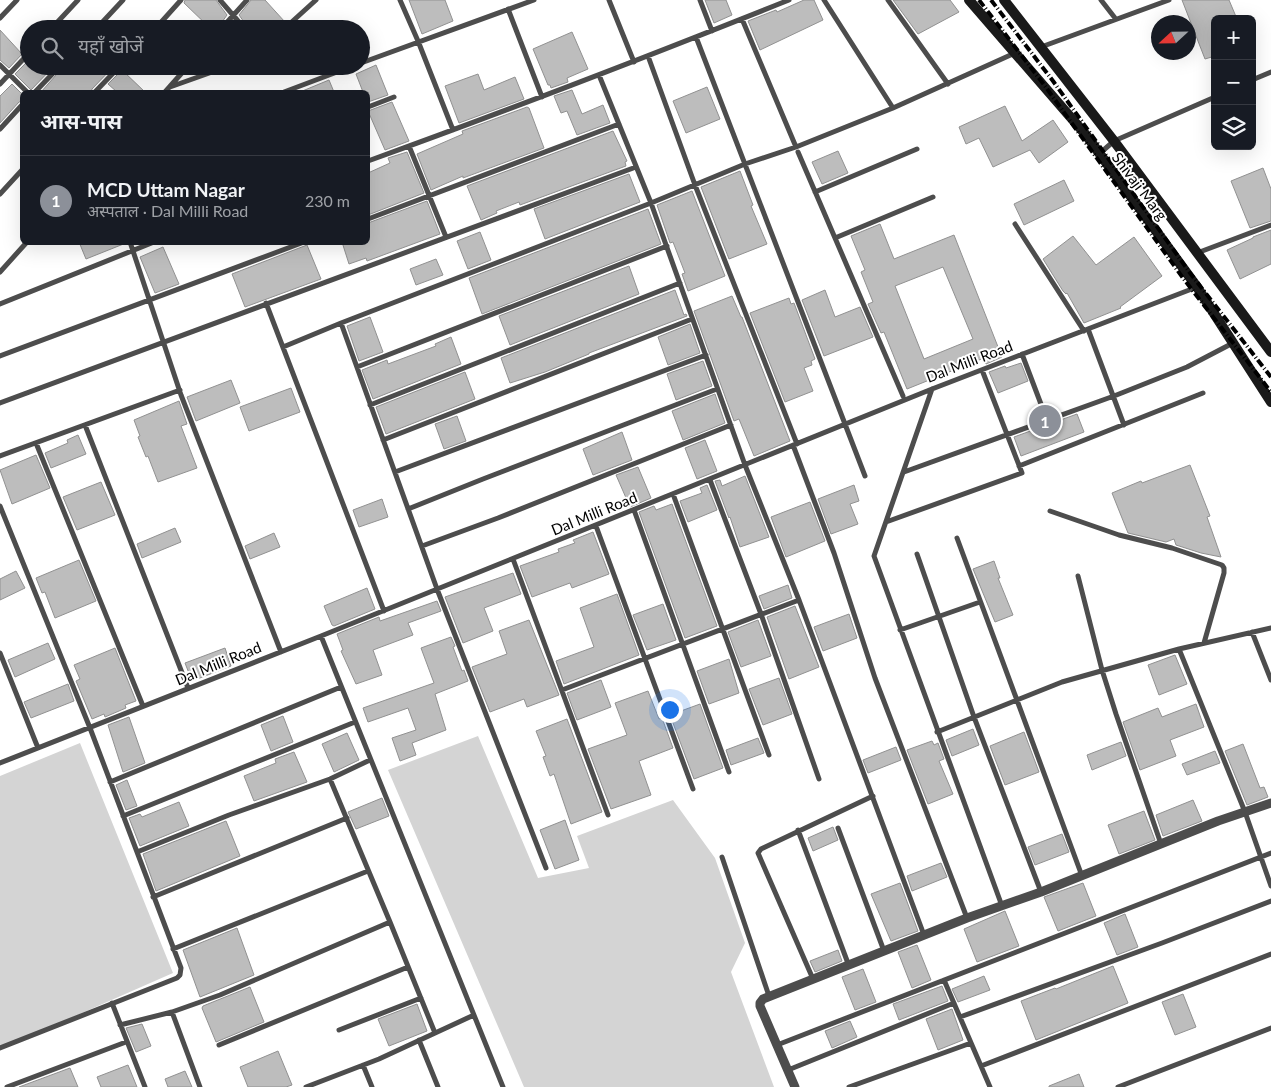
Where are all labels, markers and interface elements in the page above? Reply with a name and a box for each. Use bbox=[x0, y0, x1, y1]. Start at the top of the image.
north arrow bbox=[1151, 15, 1196, 60]
map controls bbox=[1211, 15, 1256, 150]
button: + bbox=[1211, 15, 1256, 60]
search box bbox=[20, 20, 370, 75]
icon: search bbox=[38, 34, 66, 62]
text: यहाँ खोजें bbox=[78, 34, 143, 57]
button: − bbox=[1211, 60, 1256, 105]
button: layers bbox=[1211, 105, 1256, 150]
text: आस-पास bbox=[40, 108, 122, 133]
street label: Shivaji Marg bbox=[1109, 149, 1171, 224]
text: MCD Uttam Nagar bbox=[87, 178, 245, 201]
text: 1 bbox=[51, 191, 61, 210]
text: 230 m bbox=[305, 191, 350, 210]
text: अस्पताल · Dal Milli Road bbox=[87, 201, 248, 220]
street label: Dal Milli Road bbox=[923, 336, 1015, 386]
pin: 1 bbox=[1029, 402, 1061, 440]
street label: Dal Milli Road bbox=[548, 488, 640, 538]
street label: Dal Milli Road bbox=[172, 638, 264, 688]
your location bbox=[657, 697, 683, 723]

